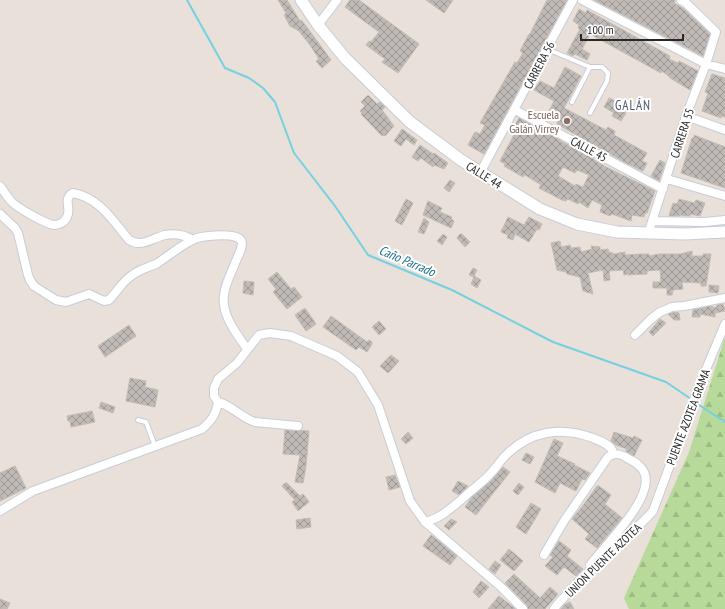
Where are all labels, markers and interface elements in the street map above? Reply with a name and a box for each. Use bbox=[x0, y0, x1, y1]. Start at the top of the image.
scale bar bbox=[581, 16, 683, 42]
text: 100 m bbox=[587, 22, 614, 37]
street label: CARRERA 56 bbox=[520, 39, 558, 91]
district label: GALÁN bbox=[615, 97, 651, 114]
street label: CARRERA 55 bbox=[667, 106, 697, 160]
place label: Escuela Galán Virrey bbox=[509, 107, 559, 136]
marker: Escuela Galán Virrey bbox=[562, 116, 572, 126]
street label: CALLE 45 bbox=[568, 133, 610, 165]
street label: CALLE 44 bbox=[463, 158, 505, 192]
water label: Caño Parrado bbox=[376, 242, 439, 281]
street label: PUENTE AZOTEA GRAMA bbox=[663, 367, 713, 467]
street label: UNION PUENTE AZOTEA bbox=[562, 520, 644, 600]

